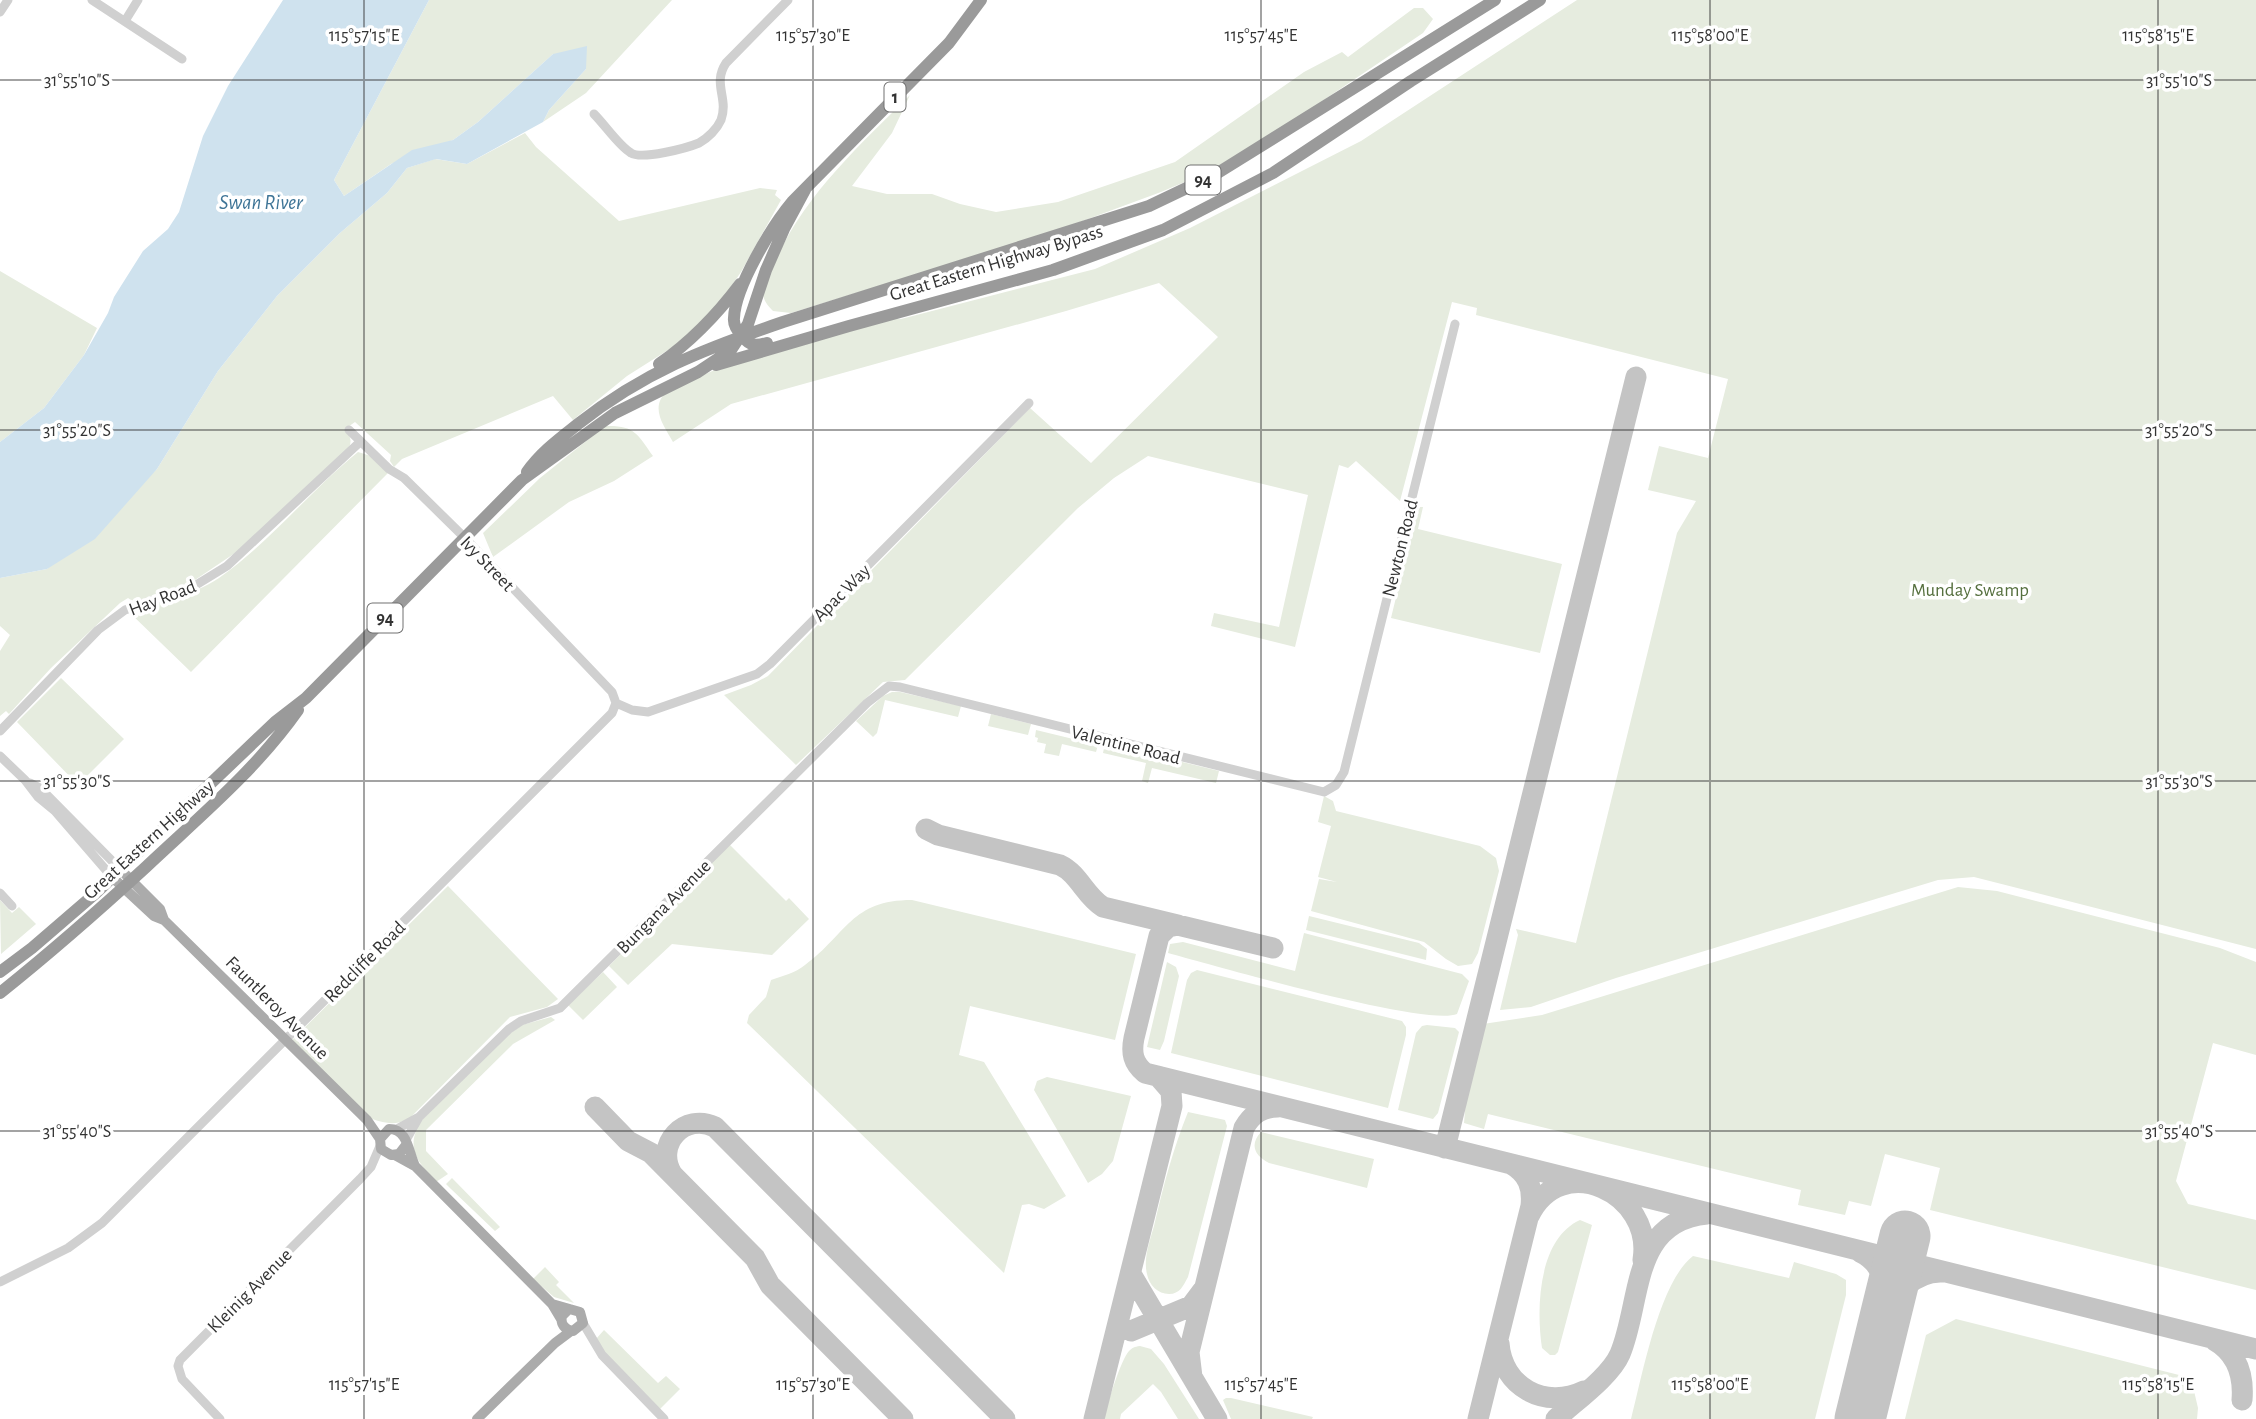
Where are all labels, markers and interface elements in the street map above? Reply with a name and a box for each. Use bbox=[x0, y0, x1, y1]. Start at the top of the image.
text: 115°57'15"E bbox=[329, 27, 400, 45]
text: 115°57'30"E bbox=[776, 27, 850, 45]
text: 115°57'45"E bbox=[1224, 27, 1298, 45]
text: 115°58'00"E bbox=[1672, 27, 1749, 45]
text: 115°58'15"E bbox=[2122, 27, 2194, 45]
text: 31°55'10"S bbox=[44, 72, 110, 90]
text: 31°55'10"S bbox=[2146, 72, 2212, 90]
road number: 1 bbox=[884, 82, 906, 112]
road number: 94 bbox=[1186, 166, 1220, 195]
water label: Swan River bbox=[219, 192, 304, 213]
street label: Great Eastern Highway Bypass bbox=[888, 222, 1105, 305]
text: 31°55'20"S bbox=[43, 422, 111, 440]
text: 31°55'20"S bbox=[2145, 422, 2213, 440]
street label: Newton Road bbox=[1379, 497, 1422, 599]
street label: Ivy Street bbox=[456, 533, 518, 595]
street label: Apac Way bbox=[810, 561, 874, 625]
street label: Hay Road bbox=[126, 577, 199, 620]
park label: Munday Swamp bbox=[1911, 581, 2029, 600]
road number: 94 bbox=[368, 604, 402, 632]
street label: Valentine Road bbox=[1069, 723, 1182, 768]
text: 31°55'30"S bbox=[43, 773, 111, 791]
text: 31°55'30"S bbox=[2145, 773, 2213, 791]
street label: Great Eastern Highway bbox=[80, 777, 218, 903]
street label: Bungana Avenue bbox=[613, 856, 715, 958]
street label: Redcliffe Road bbox=[321, 918, 409, 1006]
street label: Fauntleroy Avenue bbox=[222, 953, 332, 1063]
text: 31°55'40"S bbox=[43, 1123, 111, 1141]
text: 31°55'40"S bbox=[2145, 1123, 2213, 1141]
street label: Kleinig Avenue bbox=[204, 1245, 296, 1337]
text: 115°57'15"E bbox=[329, 1376, 400, 1394]
text: 115°57'30"E bbox=[776, 1376, 850, 1394]
text: 115°57'45"E bbox=[1224, 1376, 1298, 1394]
text: 115°58'00"E bbox=[1672, 1376, 1749, 1394]
text: 115°58'15"E bbox=[2122, 1376, 2194, 1394]

